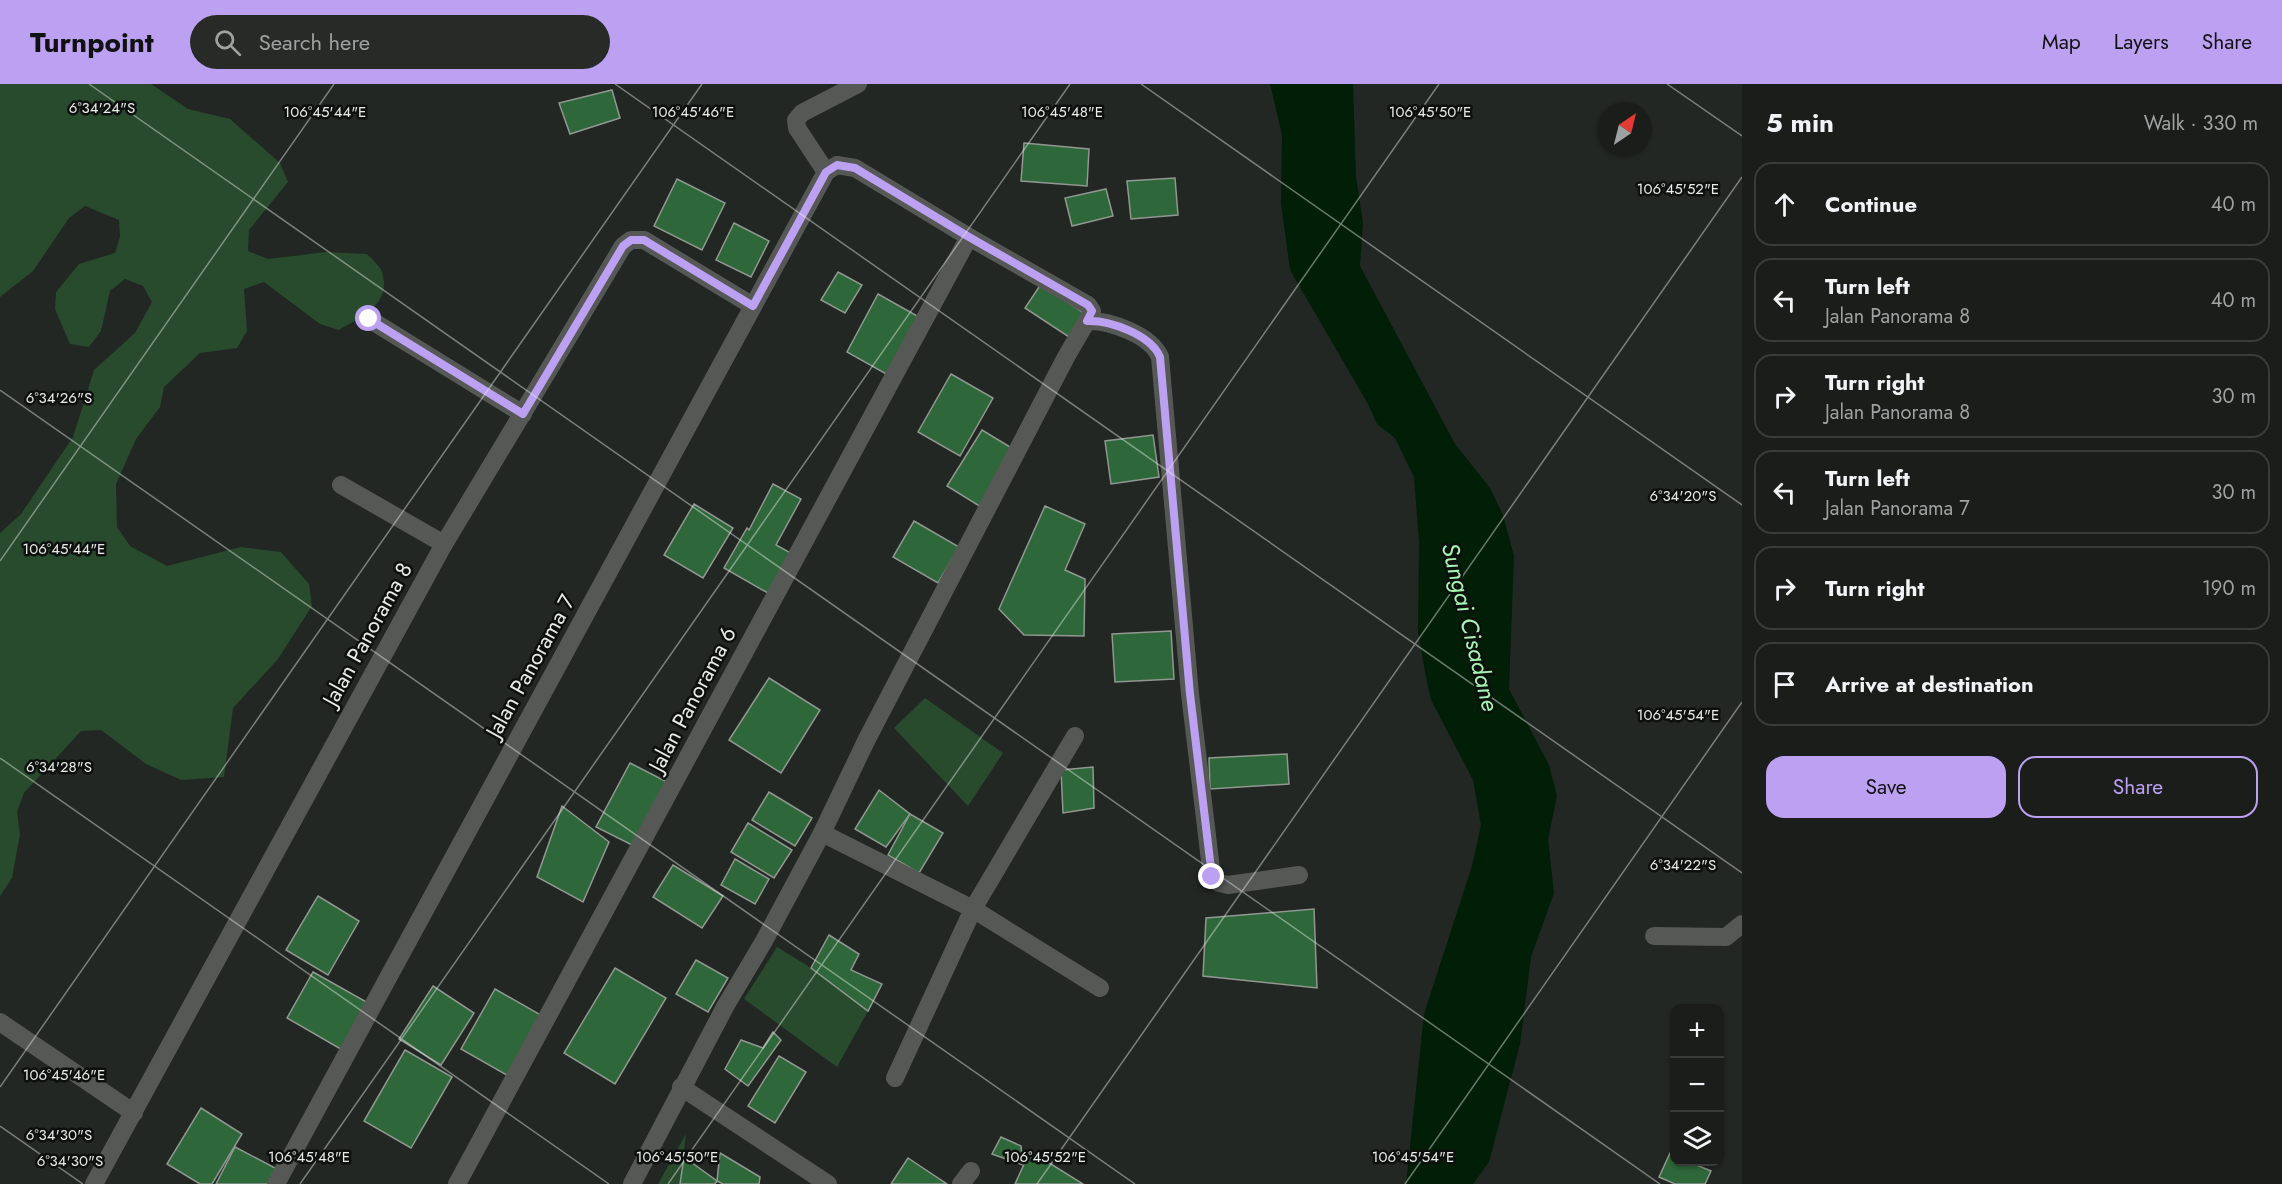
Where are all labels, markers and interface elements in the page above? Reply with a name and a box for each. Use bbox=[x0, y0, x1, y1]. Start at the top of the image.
search box bbox=[190, 15, 610, 69]
text: Turnpoint bbox=[30, 22, 154, 63]
icon: search bbox=[211, 26, 244, 59]
text: Search here bbox=[259, 26, 370, 58]
text: Map bbox=[2042, 27, 2081, 57]
text: Layers bbox=[2114, 27, 2169, 57]
text: Share bbox=[2202, 27, 2252, 57]
text: 6°34'24"S bbox=[69, 97, 135, 119]
text: 106°45'44"E bbox=[284, 101, 366, 123]
text: 106°45'46"E bbox=[652, 101, 734, 123]
text: 106°45'48"E bbox=[1021, 101, 1103, 123]
text: 106°45'50"E bbox=[1389, 101, 1471, 123]
north arrow bbox=[1598, 102, 1652, 156]
text: 5 min bbox=[1766, 104, 1834, 142]
text: Walk · 330 m bbox=[2144, 109, 2258, 138]
text: 106°45'52"E bbox=[1637, 178, 1719, 200]
icon: ahead bbox=[1768, 188, 1801, 221]
text: Continue bbox=[1825, 188, 1917, 220]
text: 40 m bbox=[2211, 190, 2256, 219]
text: Turn left bbox=[1825, 270, 1910, 302]
icon: left bbox=[1768, 284, 1801, 317]
text: 40 m bbox=[2211, 286, 2256, 315]
text: Jalan Panorama 8 bbox=[1825, 302, 1970, 331]
route start bbox=[355, 305, 381, 331]
text: Turn right bbox=[1825, 366, 1925, 398]
icon: right bbox=[1768, 380, 1801, 413]
text: 30 m bbox=[2211, 382, 2256, 411]
text: 6°34'26"S bbox=[26, 387, 92, 409]
text: Jalan Panorama 8 bbox=[1825, 398, 1970, 427]
text: Turn left bbox=[1825, 462, 1910, 494]
icon: left bbox=[1768, 476, 1801, 509]
text: 30 m bbox=[2211, 478, 2256, 507]
text: 6°34'20"S bbox=[1650, 485, 1716, 507]
text: Jalan Panorama 7 bbox=[1825, 494, 1970, 523]
text: 106°45'44"E bbox=[23, 538, 105, 560]
water label: Sungai Cisadane bbox=[1433, 539, 1508, 715]
street label: Jalan Panorama 8 bbox=[313, 556, 420, 714]
icon: right bbox=[1768, 572, 1801, 605]
text: Turn right bbox=[1825, 572, 1925, 604]
text: 190 m bbox=[2202, 574, 2256, 603]
street label: Jalan Panorama 7 bbox=[476, 588, 583, 746]
street label: Jalan Panorama 6 bbox=[639, 621, 744, 780]
icon: arrive bbox=[1768, 668, 1801, 701]
text: Arrive at destination bbox=[1825, 668, 2034, 700]
text: 106°45'54"E bbox=[1637, 704, 1719, 726]
text: 6°34'28"S bbox=[26, 756, 92, 778]
button: Save bbox=[1766, 756, 2006, 818]
button: Share bbox=[2018, 756, 2258, 818]
text: 6°34'22"S bbox=[1650, 854, 1716, 876]
route end bbox=[1198, 863, 1224, 889]
map controls bbox=[1670, 1004, 1724, 1166]
button: + bbox=[1670, 1004, 1724, 1058]
button: − bbox=[1670, 1058, 1724, 1112]
text: 106°45'46"E bbox=[23, 1064, 105, 1086]
button: layers bbox=[1670, 1112, 1724, 1166]
text: 6°34'30"S bbox=[26, 1124, 92, 1146]
text: 106°45'48"E bbox=[268, 1146, 350, 1168]
text: 106°45'50"E bbox=[636, 1146, 718, 1168]
text: 106°45'52"E bbox=[1004, 1146, 1086, 1168]
text: 106°45'54"E bbox=[1372, 1146, 1454, 1168]
text: 6°34'30"S bbox=[37, 1150, 103, 1172]

